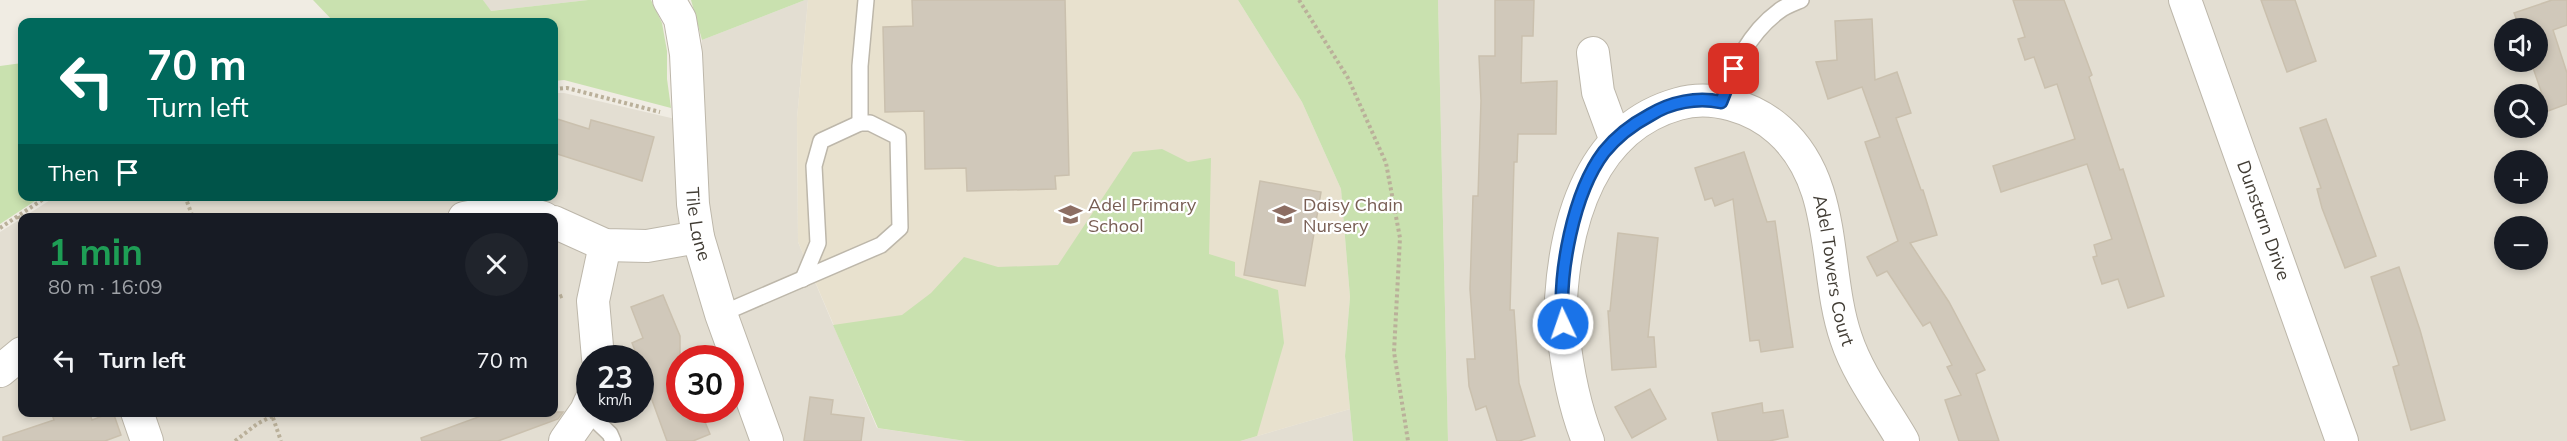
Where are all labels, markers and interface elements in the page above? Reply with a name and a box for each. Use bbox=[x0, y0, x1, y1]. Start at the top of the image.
map controls bbox=[2494, 18, 2548, 270]
button: sound bbox=[2494, 18, 2548, 72]
text: 70 m bbox=[147, 38, 247, 91]
icon: left bbox=[48, 42, 126, 120]
pin bbox=[1708, 43, 1759, 94]
icon: arrive bbox=[1717, 52, 1750, 85]
button: search bbox=[2494, 84, 2548, 138]
text: Turn left bbox=[147, 90, 249, 124]
button: + bbox=[2494, 150, 2548, 204]
icon: arrive bbox=[111, 156, 144, 189]
street label: Dunstarn Drive bbox=[2232, 157, 2296, 283]
text: Then bbox=[48, 159, 99, 187]
street label: Tile Lane bbox=[681, 186, 717, 264]
street label: Adel Towers Court bbox=[1808, 192, 1860, 349]
place label: Adel Primary School bbox=[1088, 193, 1197, 237]
place label: Daisy Chain Nursery bbox=[1303, 193, 1403, 237]
school or university icon: Adel Primary School bbox=[1057, 202, 1083, 228]
school or university icon: Daisy Chain Nursery bbox=[1272, 202, 1298, 228]
button: − bbox=[2494, 216, 2548, 270]
text: 1 min bbox=[48, 229, 143, 274]
button: close bbox=[465, 233, 528, 296]
text: 80 m · 16:09 bbox=[48, 274, 162, 299]
position arrow bbox=[1531, 292, 1595, 356]
icon: left bbox=[48, 344, 81, 377]
speed limit sign: 30 bbox=[666, 345, 744, 423]
text: Turn left bbox=[99, 346, 186, 374]
text: 70 m bbox=[477, 346, 528, 374]
text: 23 bbox=[597, 358, 633, 396]
text: km/h bbox=[598, 390, 632, 409]

